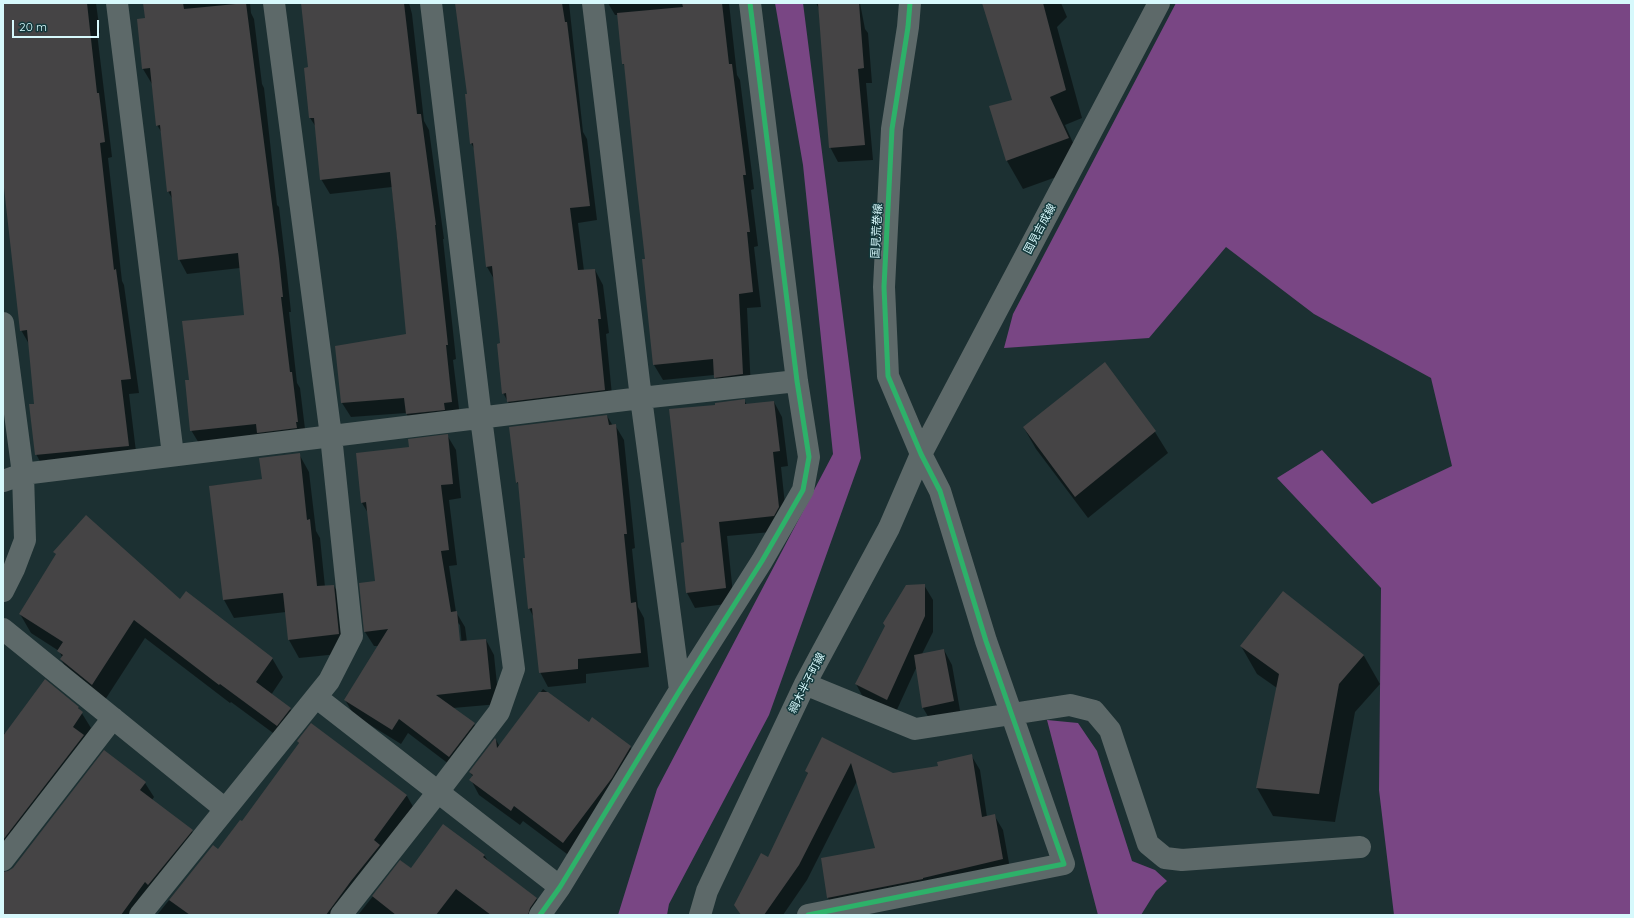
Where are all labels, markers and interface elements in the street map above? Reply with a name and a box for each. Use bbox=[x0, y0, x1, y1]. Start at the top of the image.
scale bar bbox=[14, 12, 101, 38]
text: 20 m bbox=[19, 19, 47, 34]
street label: 国見吉成線 bbox=[1021, 202, 1059, 256]
street label: 国見荒巻線 bbox=[869, 203, 885, 259]
street label: 綱木半子町線 bbox=[786, 651, 828, 715]

